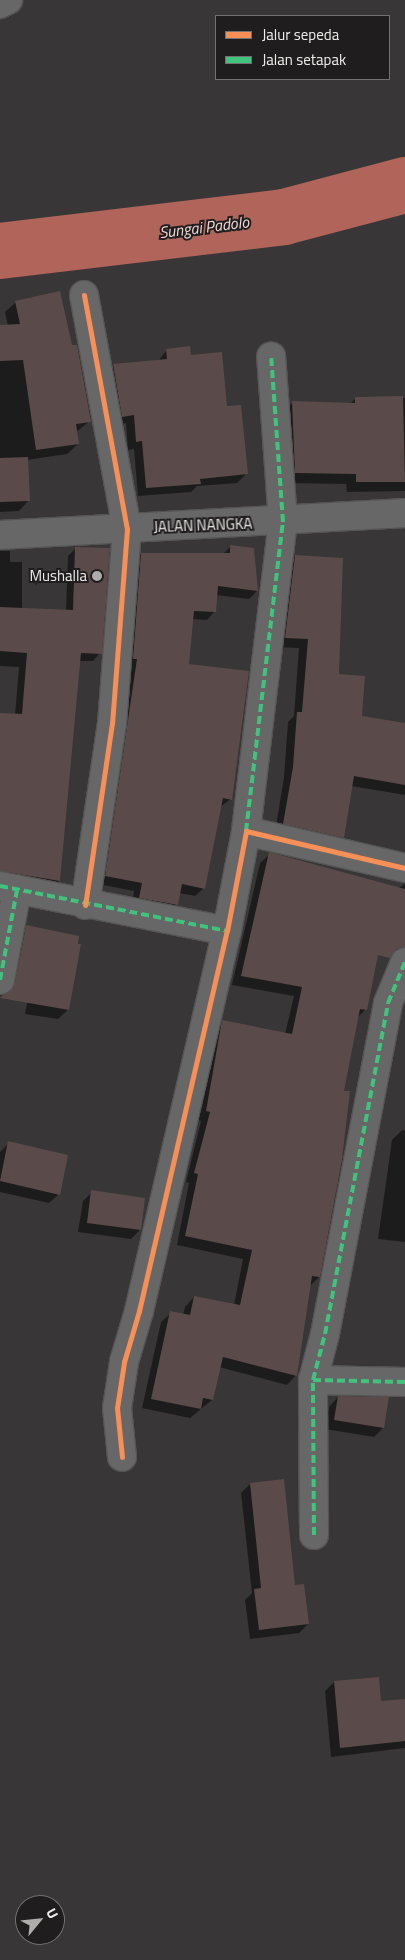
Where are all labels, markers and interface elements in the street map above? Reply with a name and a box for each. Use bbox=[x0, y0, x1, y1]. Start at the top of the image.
legend bbox=[215, 15, 390, 80]
text: Jalur sepeda bbox=[262, 23, 339, 46]
text: Jalan setapak bbox=[262, 48, 346, 71]
water label: Sungai Padolo bbox=[158, 212, 250, 242]
street label: JALAN NANGKA bbox=[153, 514, 253, 536]
place label: Mushalla bbox=[29, 567, 87, 585]
marker: Mushalla bbox=[91, 570, 103, 582]
north arrow bbox=[15, 1895, 65, 1945]
text: U bbox=[41, 1904, 64, 1922]

